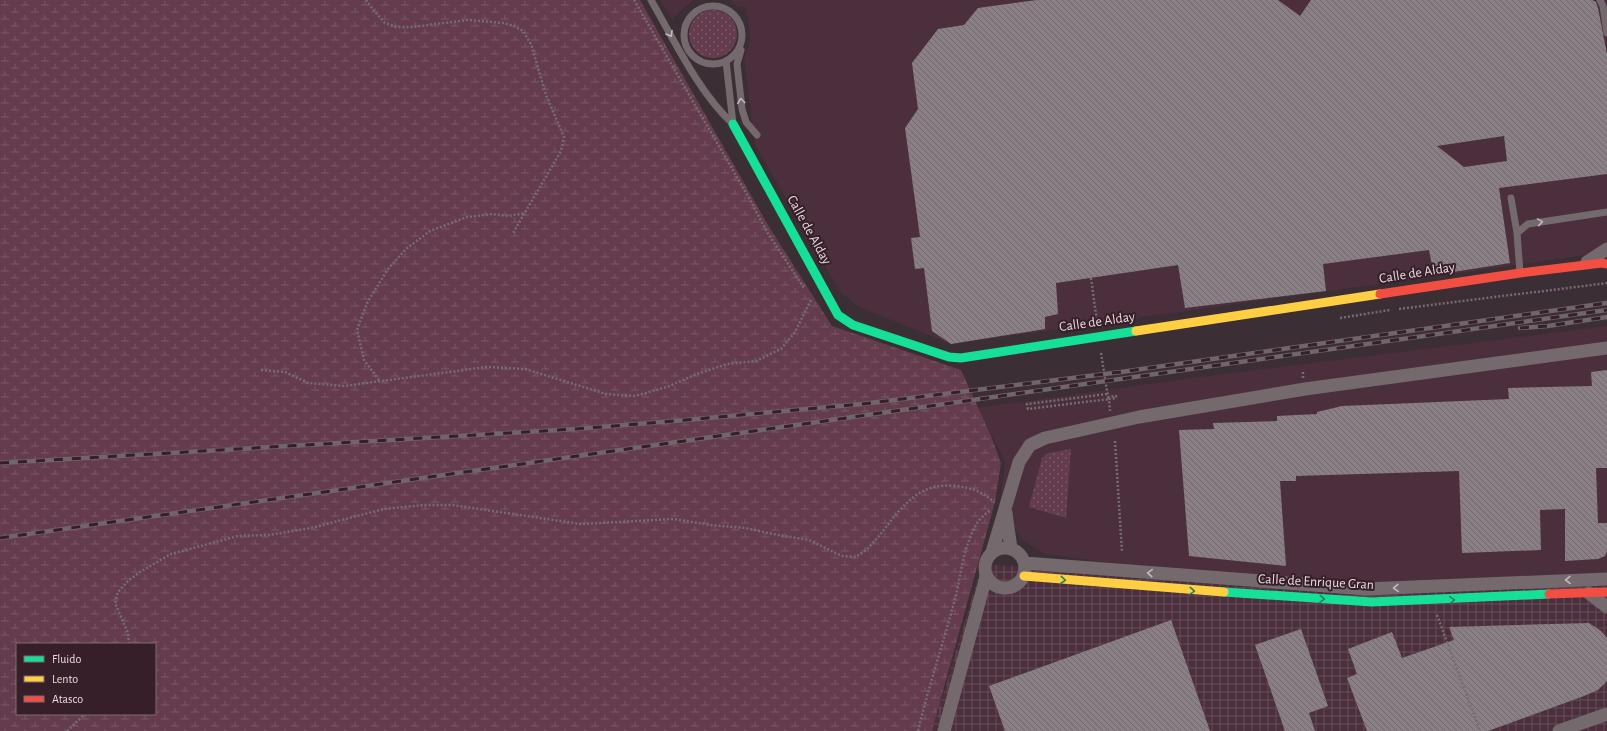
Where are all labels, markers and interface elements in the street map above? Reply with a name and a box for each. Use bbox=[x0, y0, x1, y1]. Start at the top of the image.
one-way arrow bbox=[666, 30, 673, 37]
one-way arrow bbox=[737, 98, 746, 104]
street label: Calle de Alday bbox=[784, 193, 834, 267]
one-way arrow bbox=[1537, 218, 1543, 227]
street label: Calle de Alday bbox=[1378, 260, 1456, 286]
street label: Calle de Alday bbox=[1058, 310, 1136, 334]
one-way arrow bbox=[1147, 568, 1153, 577]
street label: Calle de Enrique Gran bbox=[1258, 572, 1374, 592]
one-way arrow bbox=[1060, 575, 1066, 584]
one-way arrow bbox=[1565, 576, 1571, 585]
one-way arrow bbox=[1393, 583, 1399, 592]
one-way arrow bbox=[1189, 586, 1195, 595]
one-way arrow bbox=[1319, 594, 1325, 603]
one-way arrow bbox=[1449, 595, 1455, 604]
legend bbox=[16, 643, 156, 715]
text: Fluido bbox=[52, 653, 81, 665]
text: Lento bbox=[52, 673, 78, 685]
text: Atasco bbox=[52, 693, 83, 705]

